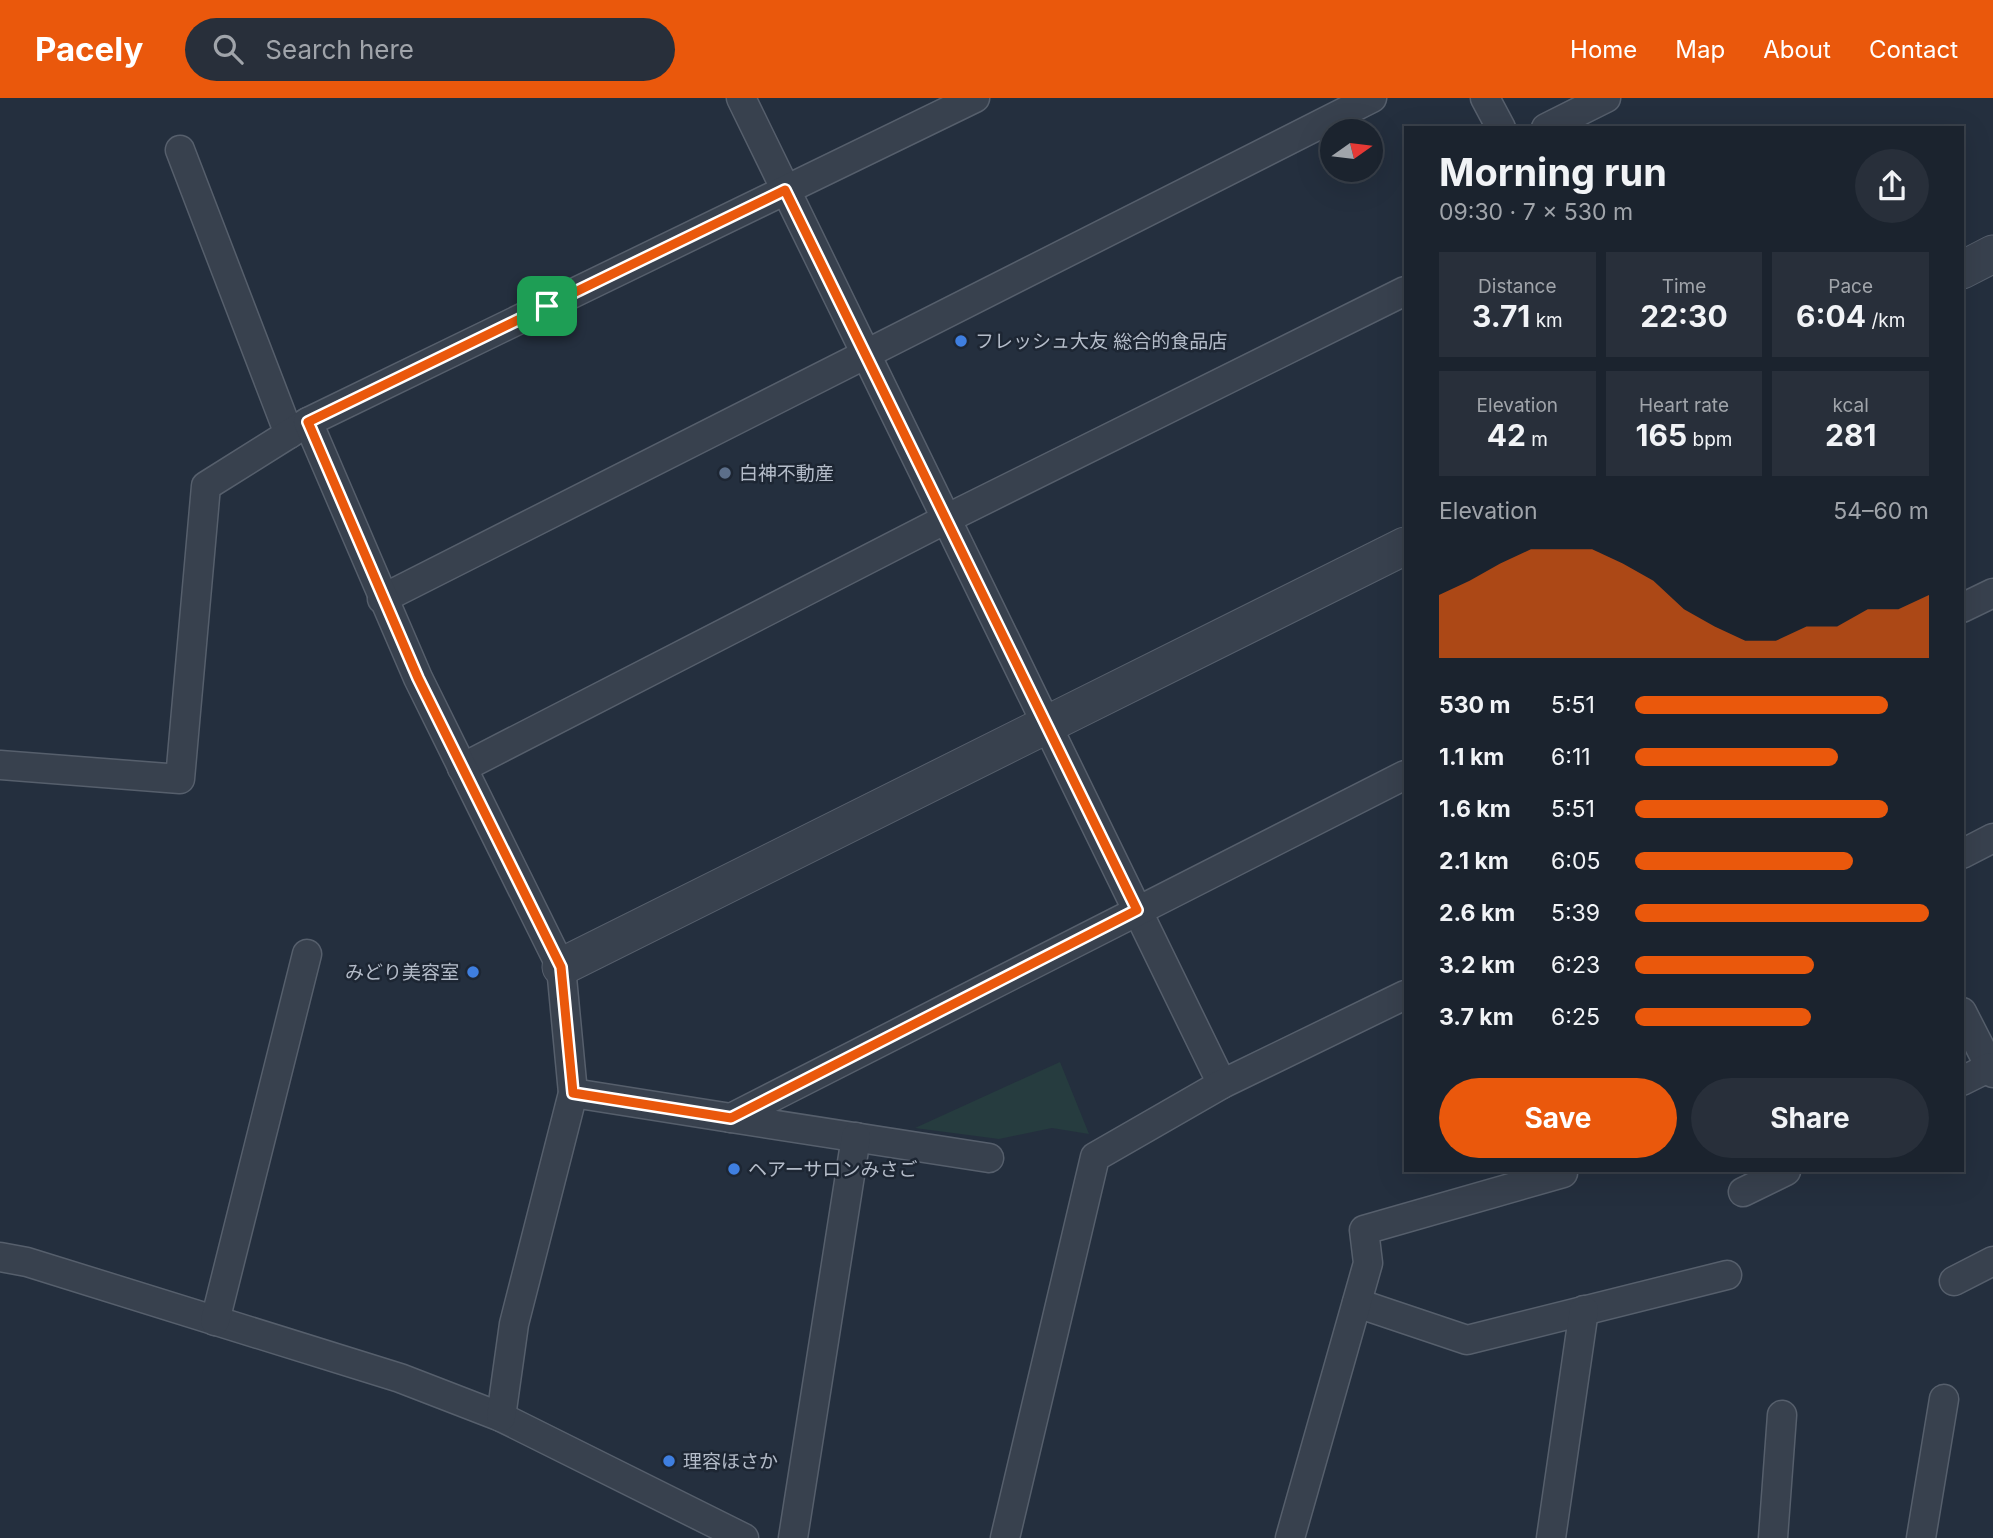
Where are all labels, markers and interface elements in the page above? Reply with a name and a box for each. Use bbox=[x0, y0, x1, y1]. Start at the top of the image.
search box bbox=[185, 18, 675, 81]
text: Pacely bbox=[35, 29, 143, 69]
icon: search bbox=[209, 30, 247, 68]
text: Search here bbox=[265, 34, 414, 65]
text: Home bbox=[1570, 35, 1637, 64]
text: Map bbox=[1675, 35, 1725, 64]
text: About bbox=[1763, 35, 1831, 64]
text: Contact bbox=[1869, 35, 1958, 64]
north arrow bbox=[1320, 119, 1382, 182]
map controls bbox=[1320, 119, 1383, 182]
text: Morning run bbox=[1439, 149, 1667, 195]
button: share bbox=[1855, 149, 1929, 223]
text: 09:30 · 7 × 530 m bbox=[1439, 198, 1633, 226]
text: Distance bbox=[1478, 275, 1557, 298]
text: Time bbox=[1662, 275, 1706, 298]
text: Pace bbox=[1828, 275, 1873, 298]
pin bbox=[517, 276, 577, 336]
icon: arrive bbox=[528, 287, 566, 325]
text: 3.71 bbox=[1472, 298, 1530, 334]
text: 22:30 bbox=[1640, 298, 1728, 334]
text: 6:04 bbox=[1796, 298, 1866, 334]
text: km bbox=[1530, 309, 1563, 332]
text: /km bbox=[1866, 309, 1905, 332]
place label: フレッシュ大友 総合的食品店 bbox=[975, 330, 1227, 353]
marker: フレッシュ大友 総合的食品店 bbox=[953, 333, 969, 349]
text: Elevation bbox=[1477, 394, 1558, 417]
text: Heart rate bbox=[1639, 394, 1729, 417]
text: kcal bbox=[1833, 394, 1869, 417]
text: 42 bbox=[1487, 417, 1526, 453]
text: 165 bbox=[1636, 417, 1687, 453]
text: 281 bbox=[1825, 417, 1876, 453]
text: m bbox=[1526, 428, 1548, 451]
text: bpm bbox=[1687, 428, 1732, 451]
place label: 白神不動産 bbox=[739, 462, 834, 485]
marker: 白神不動産 bbox=[717, 465, 733, 481]
text: Elevation bbox=[1439, 497, 1538, 525]
text: 54–60 m bbox=[1833, 497, 1929, 525]
text: 530 m bbox=[1439, 691, 1511, 719]
text: 5:51 bbox=[1551, 691, 1595, 719]
text: 1.1 km bbox=[1439, 743, 1504, 771]
text: 6:11 bbox=[1551, 743, 1591, 771]
text: 1.6 km bbox=[1439, 795, 1511, 823]
text: 5:51 bbox=[1551, 795, 1595, 823]
text: 2.1 km bbox=[1439, 847, 1509, 875]
text: 6:05 bbox=[1551, 847, 1600, 875]
text: 2.6 km bbox=[1439, 899, 1515, 927]
text: 5:39 bbox=[1551, 899, 1600, 927]
text: 3.2 km bbox=[1439, 951, 1515, 979]
text: 6:23 bbox=[1551, 951, 1600, 979]
place label: みどり美容室 bbox=[345, 961, 459, 984]
marker: みどり美容室 bbox=[465, 964, 481, 980]
text: 3.7 km bbox=[1439, 1003, 1514, 1031]
text: 6:25 bbox=[1551, 1003, 1600, 1031]
button: Save bbox=[1439, 1078, 1677, 1158]
button: Share bbox=[1691, 1078, 1929, 1158]
place label: ヘアーサロンみさご bbox=[748, 1158, 917, 1181]
marker: ヘアーサロンみさご bbox=[726, 1161, 742, 1177]
place label: 理容ほさか bbox=[683, 1450, 778, 1473]
marker: 理容ほさか bbox=[661, 1453, 677, 1469]

